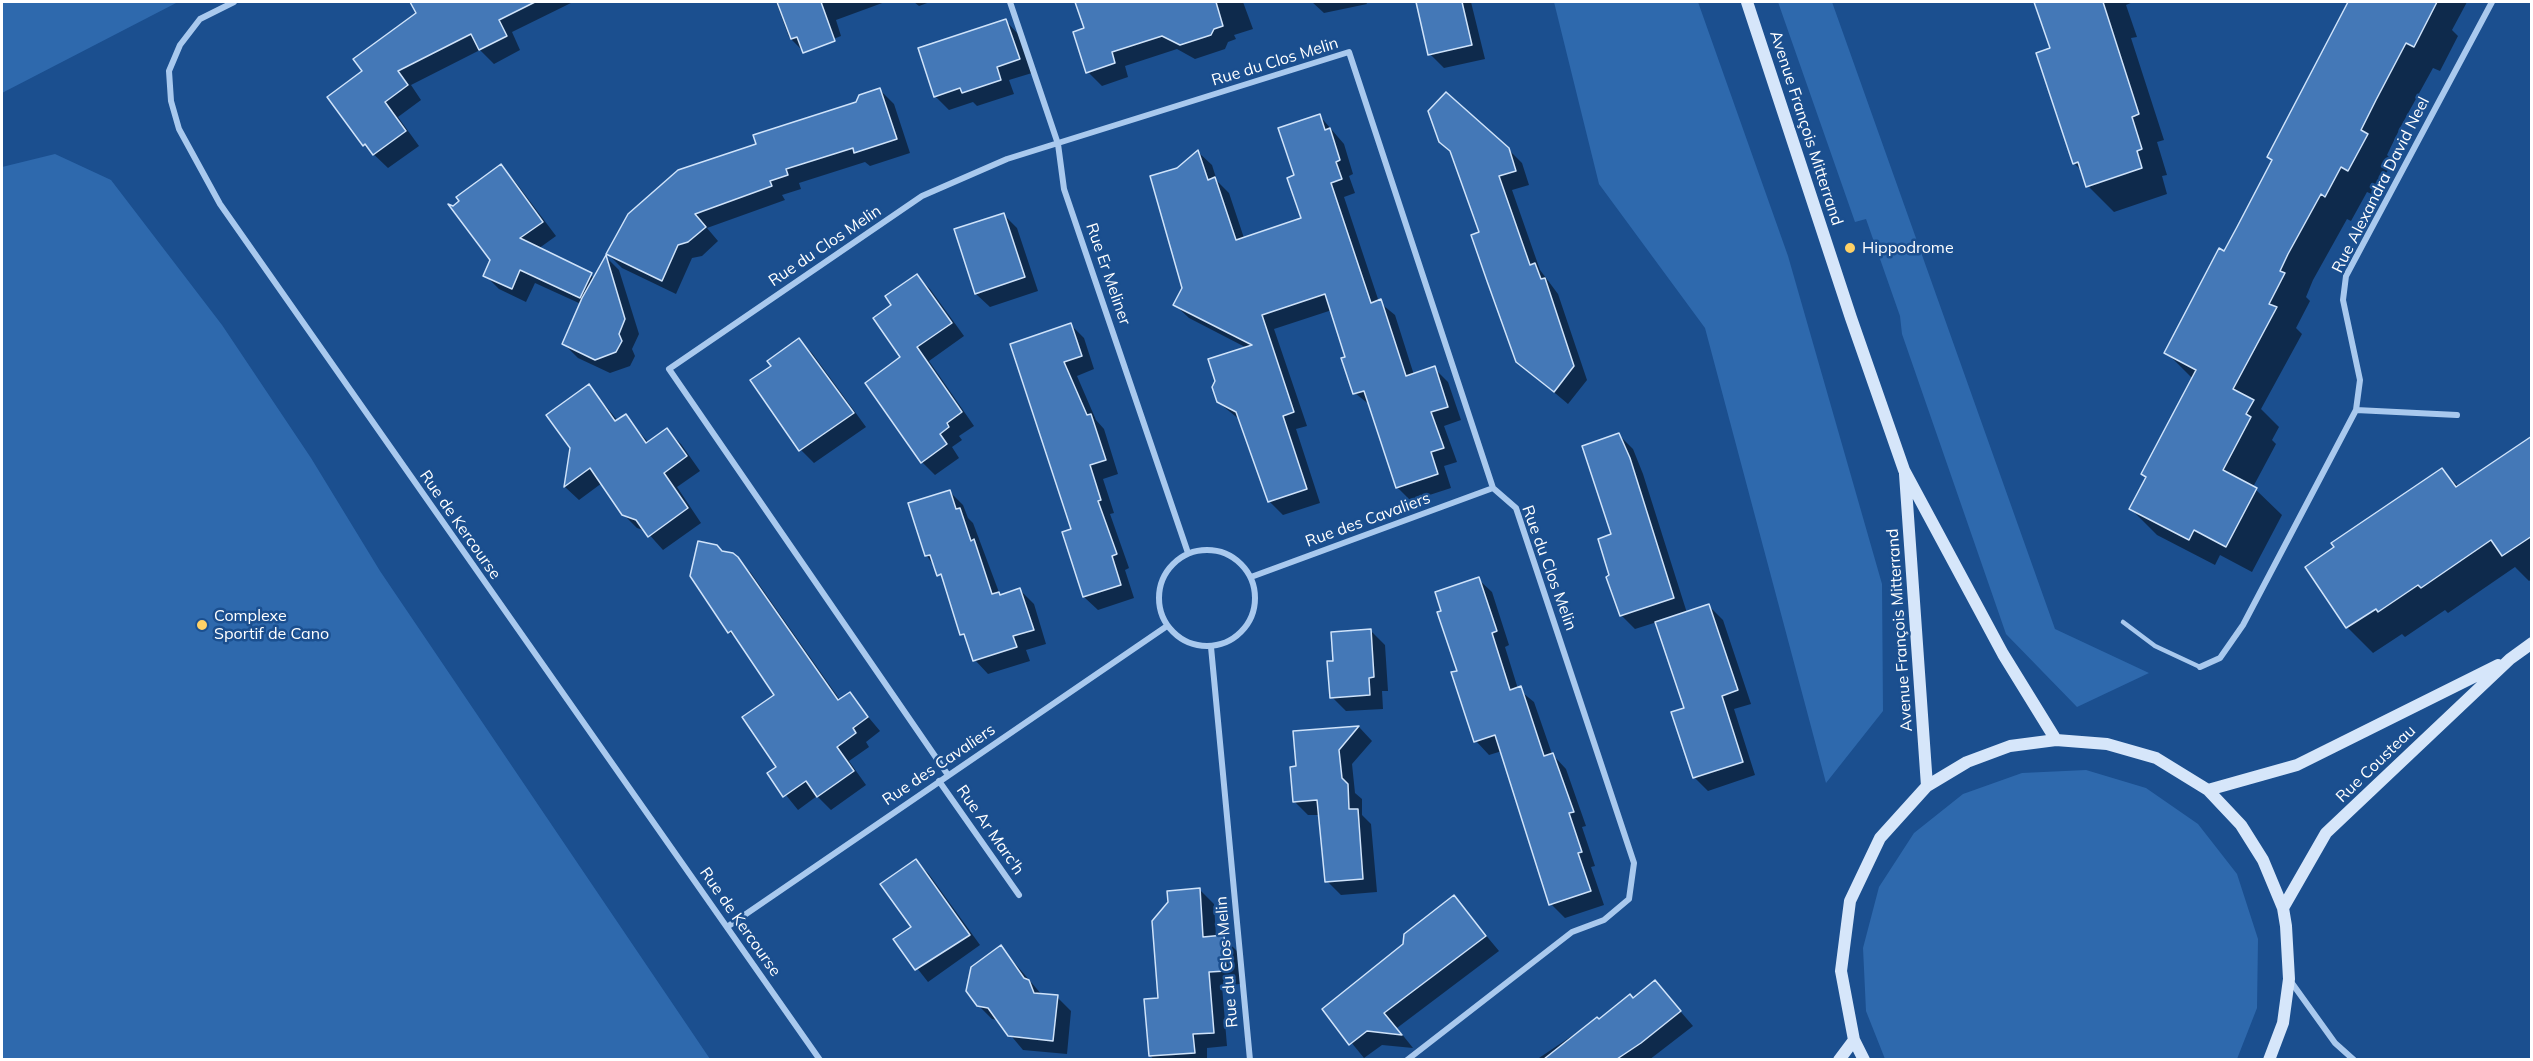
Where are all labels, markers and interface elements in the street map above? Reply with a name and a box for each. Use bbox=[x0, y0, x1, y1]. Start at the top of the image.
street label: Avenue François Mitterrand bbox=[1765, 28, 1847, 228]
street label: Rue du Clos Melin bbox=[1209, 34, 1341, 90]
street label: Rue Alexandra David Neel bbox=[2328, 94, 2434, 276]
street label: Rue du Clos Melin bbox=[765, 201, 885, 291]
street label: Rue Er Meliner bbox=[1082, 221, 1134, 327]
place label: Hippodrome bbox=[1862, 238, 1954, 258]
marker: Hippodrome bbox=[1843, 241, 1857, 255]
street label: Rue de Kercourse bbox=[415, 467, 505, 583]
street label: Rue des Cavaliers bbox=[1303, 488, 1433, 552]
street label: Rue du Clos Melin bbox=[1517, 503, 1581, 633]
street label: Avenue François Mitterrand bbox=[1883, 528, 1917, 732]
place label: Complexe Sportif de Cano bbox=[214, 606, 329, 644]
marker: Complexe Sportif de Cano bbox=[195, 618, 209, 632]
street label: Rue des Cavaliers bbox=[879, 720, 999, 810]
street label: Rue Cousteau bbox=[2332, 721, 2420, 807]
street label: Rue Ar Marc'h bbox=[952, 782, 1028, 878]
street label: Rue de Kercourse bbox=[695, 864, 785, 980]
street label: Rue du Clos Melin bbox=[1212, 896, 1242, 1028]

